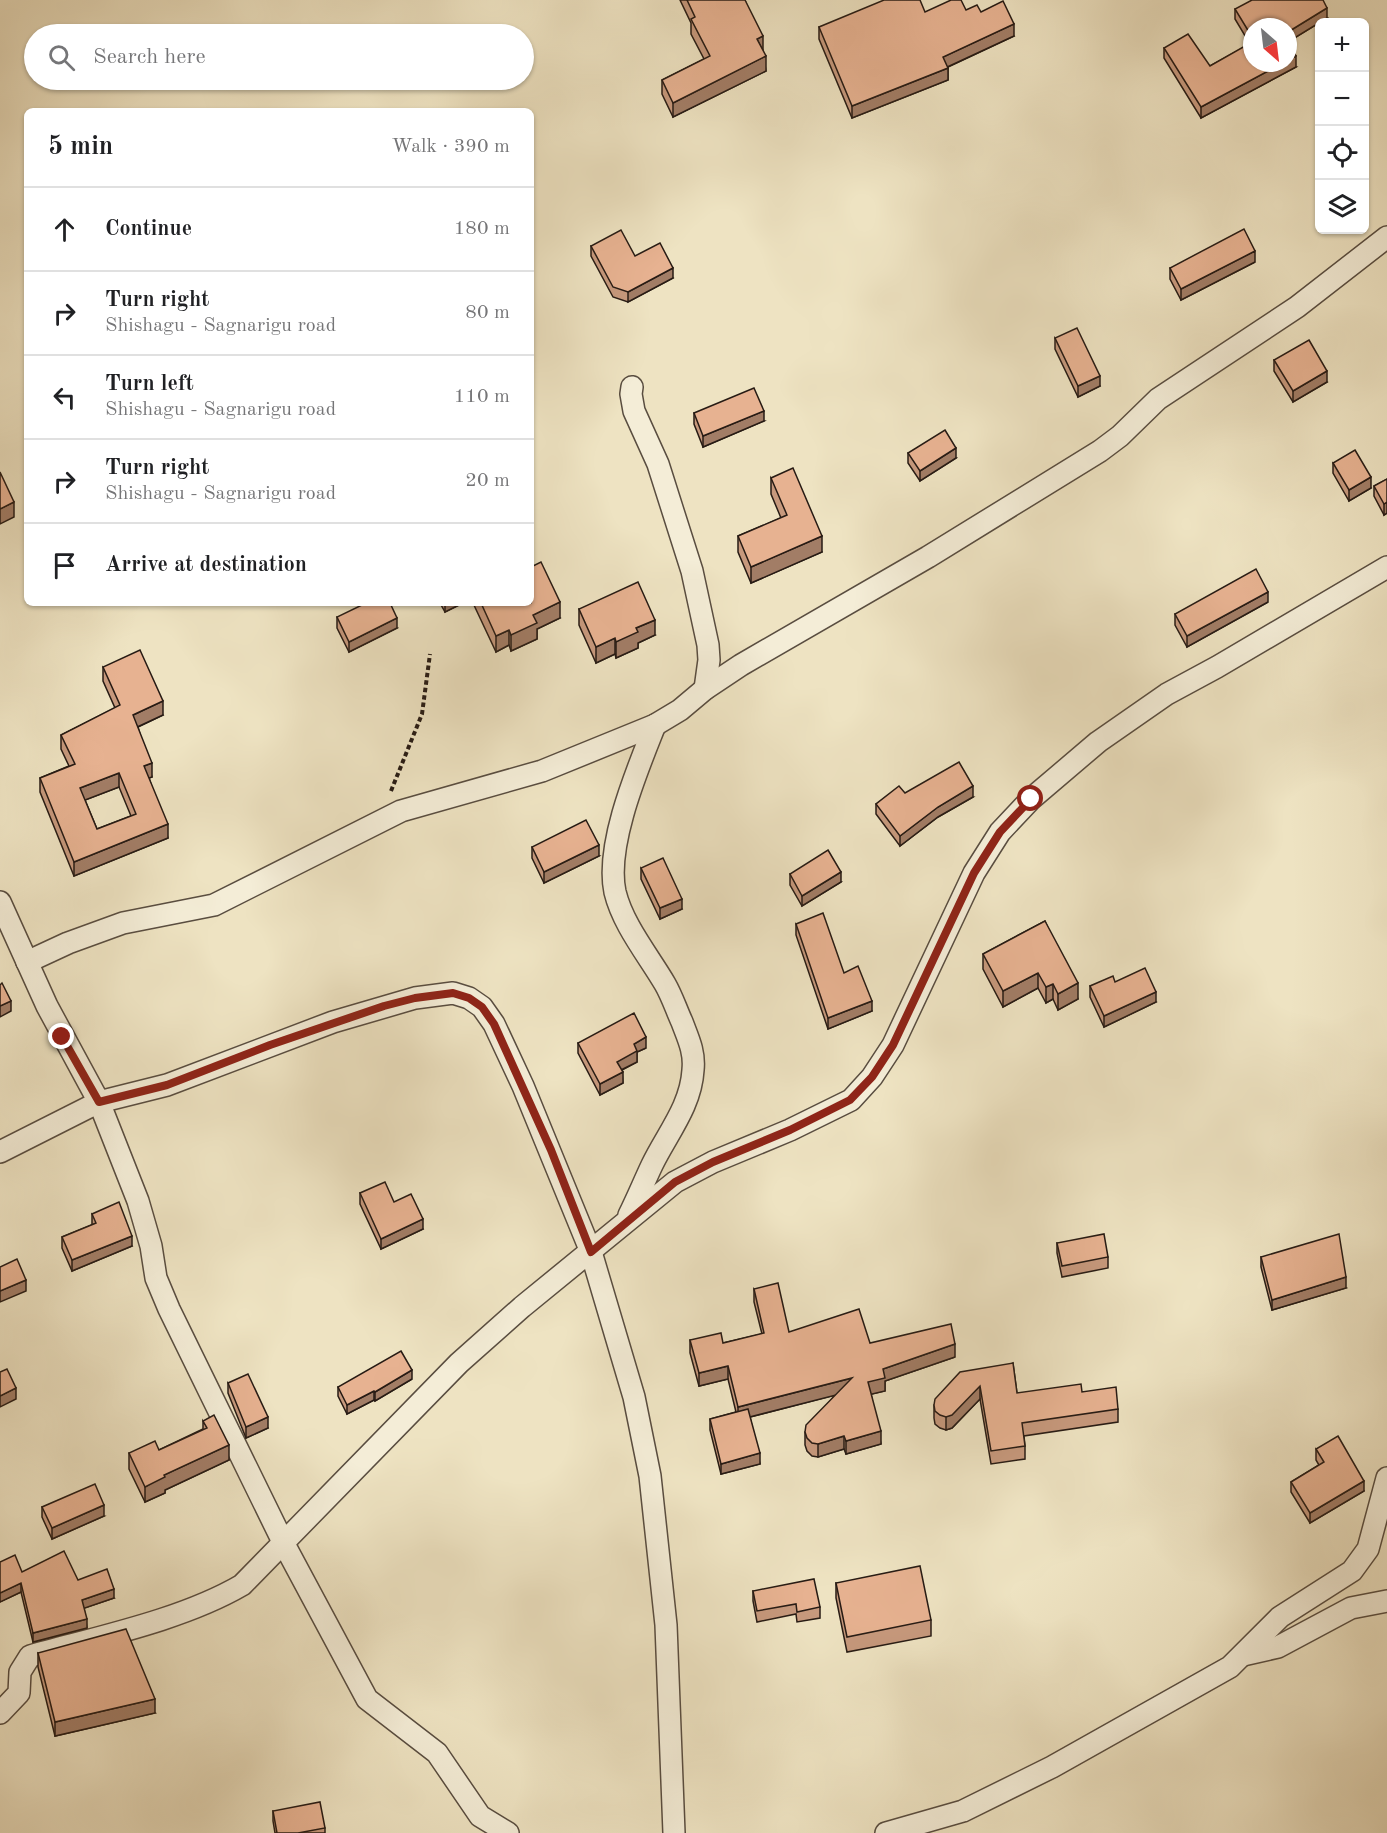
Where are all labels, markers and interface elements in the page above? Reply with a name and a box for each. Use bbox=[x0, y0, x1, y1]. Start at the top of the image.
north arrow bbox=[1243, 18, 1297, 72]
map controls bbox=[1315, 18, 1369, 234]
button: + bbox=[1315, 18, 1369, 72]
search box bbox=[24, 24, 534, 90]
icon: search bbox=[45, 41, 78, 74]
text: Search here bbox=[93, 46, 206, 68]
button: − bbox=[1315, 72, 1369, 126]
button: locate bbox=[1315, 126, 1369, 180]
text: 5 min bbox=[48, 134, 113, 160]
text: Walk · 390 m bbox=[391, 137, 510, 157]
button: layers bbox=[1315, 180, 1369, 234]
icon: ahead bbox=[48, 213, 81, 246]
text: Continue bbox=[105, 218, 192, 240]
text: 180 m bbox=[454, 219, 510, 239]
text: Turn right bbox=[105, 289, 209, 311]
icon: right bbox=[48, 297, 81, 330]
text: 80 m bbox=[465, 303, 510, 323]
text: Shishagu - Sagnarigu road bbox=[105, 316, 336, 336]
text: Turn left bbox=[105, 373, 194, 395]
icon: left bbox=[48, 381, 81, 414]
text: 110 m bbox=[454, 387, 510, 407]
text: Shishagu - Sagnarigu road bbox=[105, 400, 336, 420]
text: Turn right bbox=[105, 457, 209, 479]
icon: right bbox=[48, 465, 81, 498]
text: 20 m bbox=[465, 471, 510, 491]
text: Shishagu - Sagnarigu road bbox=[105, 484, 336, 504]
icon: arrive bbox=[48, 549, 81, 582]
text: Arrive at destination bbox=[105, 554, 307, 576]
route start bbox=[1017, 785, 1043, 811]
route end bbox=[48, 1023, 74, 1049]

